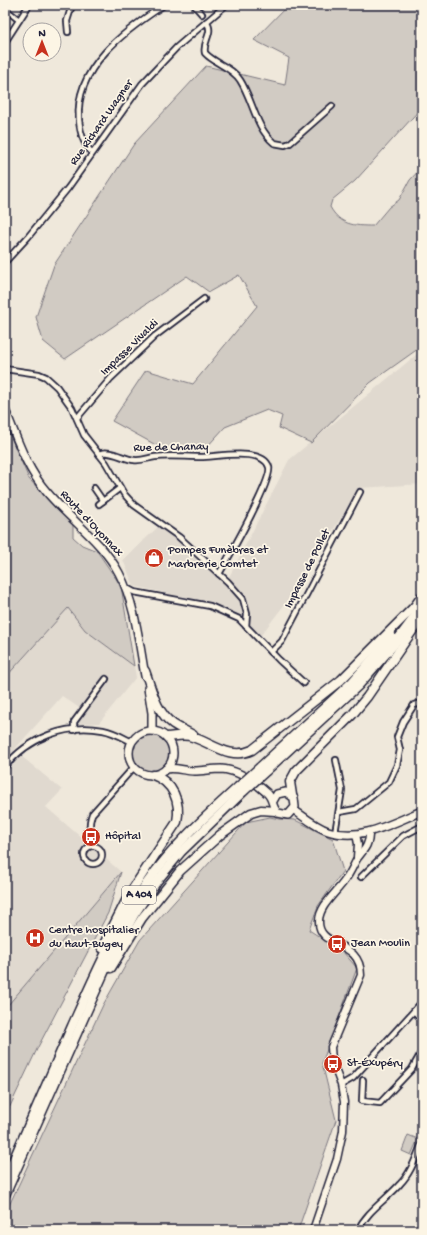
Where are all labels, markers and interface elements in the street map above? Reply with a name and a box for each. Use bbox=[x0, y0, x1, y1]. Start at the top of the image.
north arrow bbox=[22, 22, 62, 62]
text: N bbox=[38, 28, 46, 40]
street label: Rue Richard Wagner bbox=[67, 76, 138, 168]
street label: Impasse Vivaldi bbox=[98, 317, 162, 379]
street label: Rue de Chanay bbox=[133, 440, 209, 456]
street label: Route d'Oyonnax bbox=[57, 488, 126, 561]
street label: Impasse de Pollet bbox=[282, 526, 335, 611]
place label: Pompes Funèbres et Marbrerie Comtet bbox=[167, 544, 269, 572]
shop icon: Pompes Funèbres et Marbrerie Comtet bbox=[143, 547, 165, 569]
bus stop icon: Hôpital bbox=[80, 826, 102, 848]
place label: Hôpital bbox=[105, 830, 141, 844]
road number: A 404 bbox=[122, 886, 156, 904]
place label: Centre hospitalier du Haut-Bugey bbox=[49, 924, 140, 952]
hospital icon: Centre hospitalier du Haut-Bugey bbox=[24, 927, 46, 949]
bus stop icon: Jean Moulin bbox=[326, 933, 348, 955]
place label: Jean Moulin bbox=[351, 937, 410, 951]
bus stop icon: St-Éxupéry bbox=[322, 1053, 344, 1075]
place label: St-Éxupéry bbox=[347, 1057, 403, 1071]

